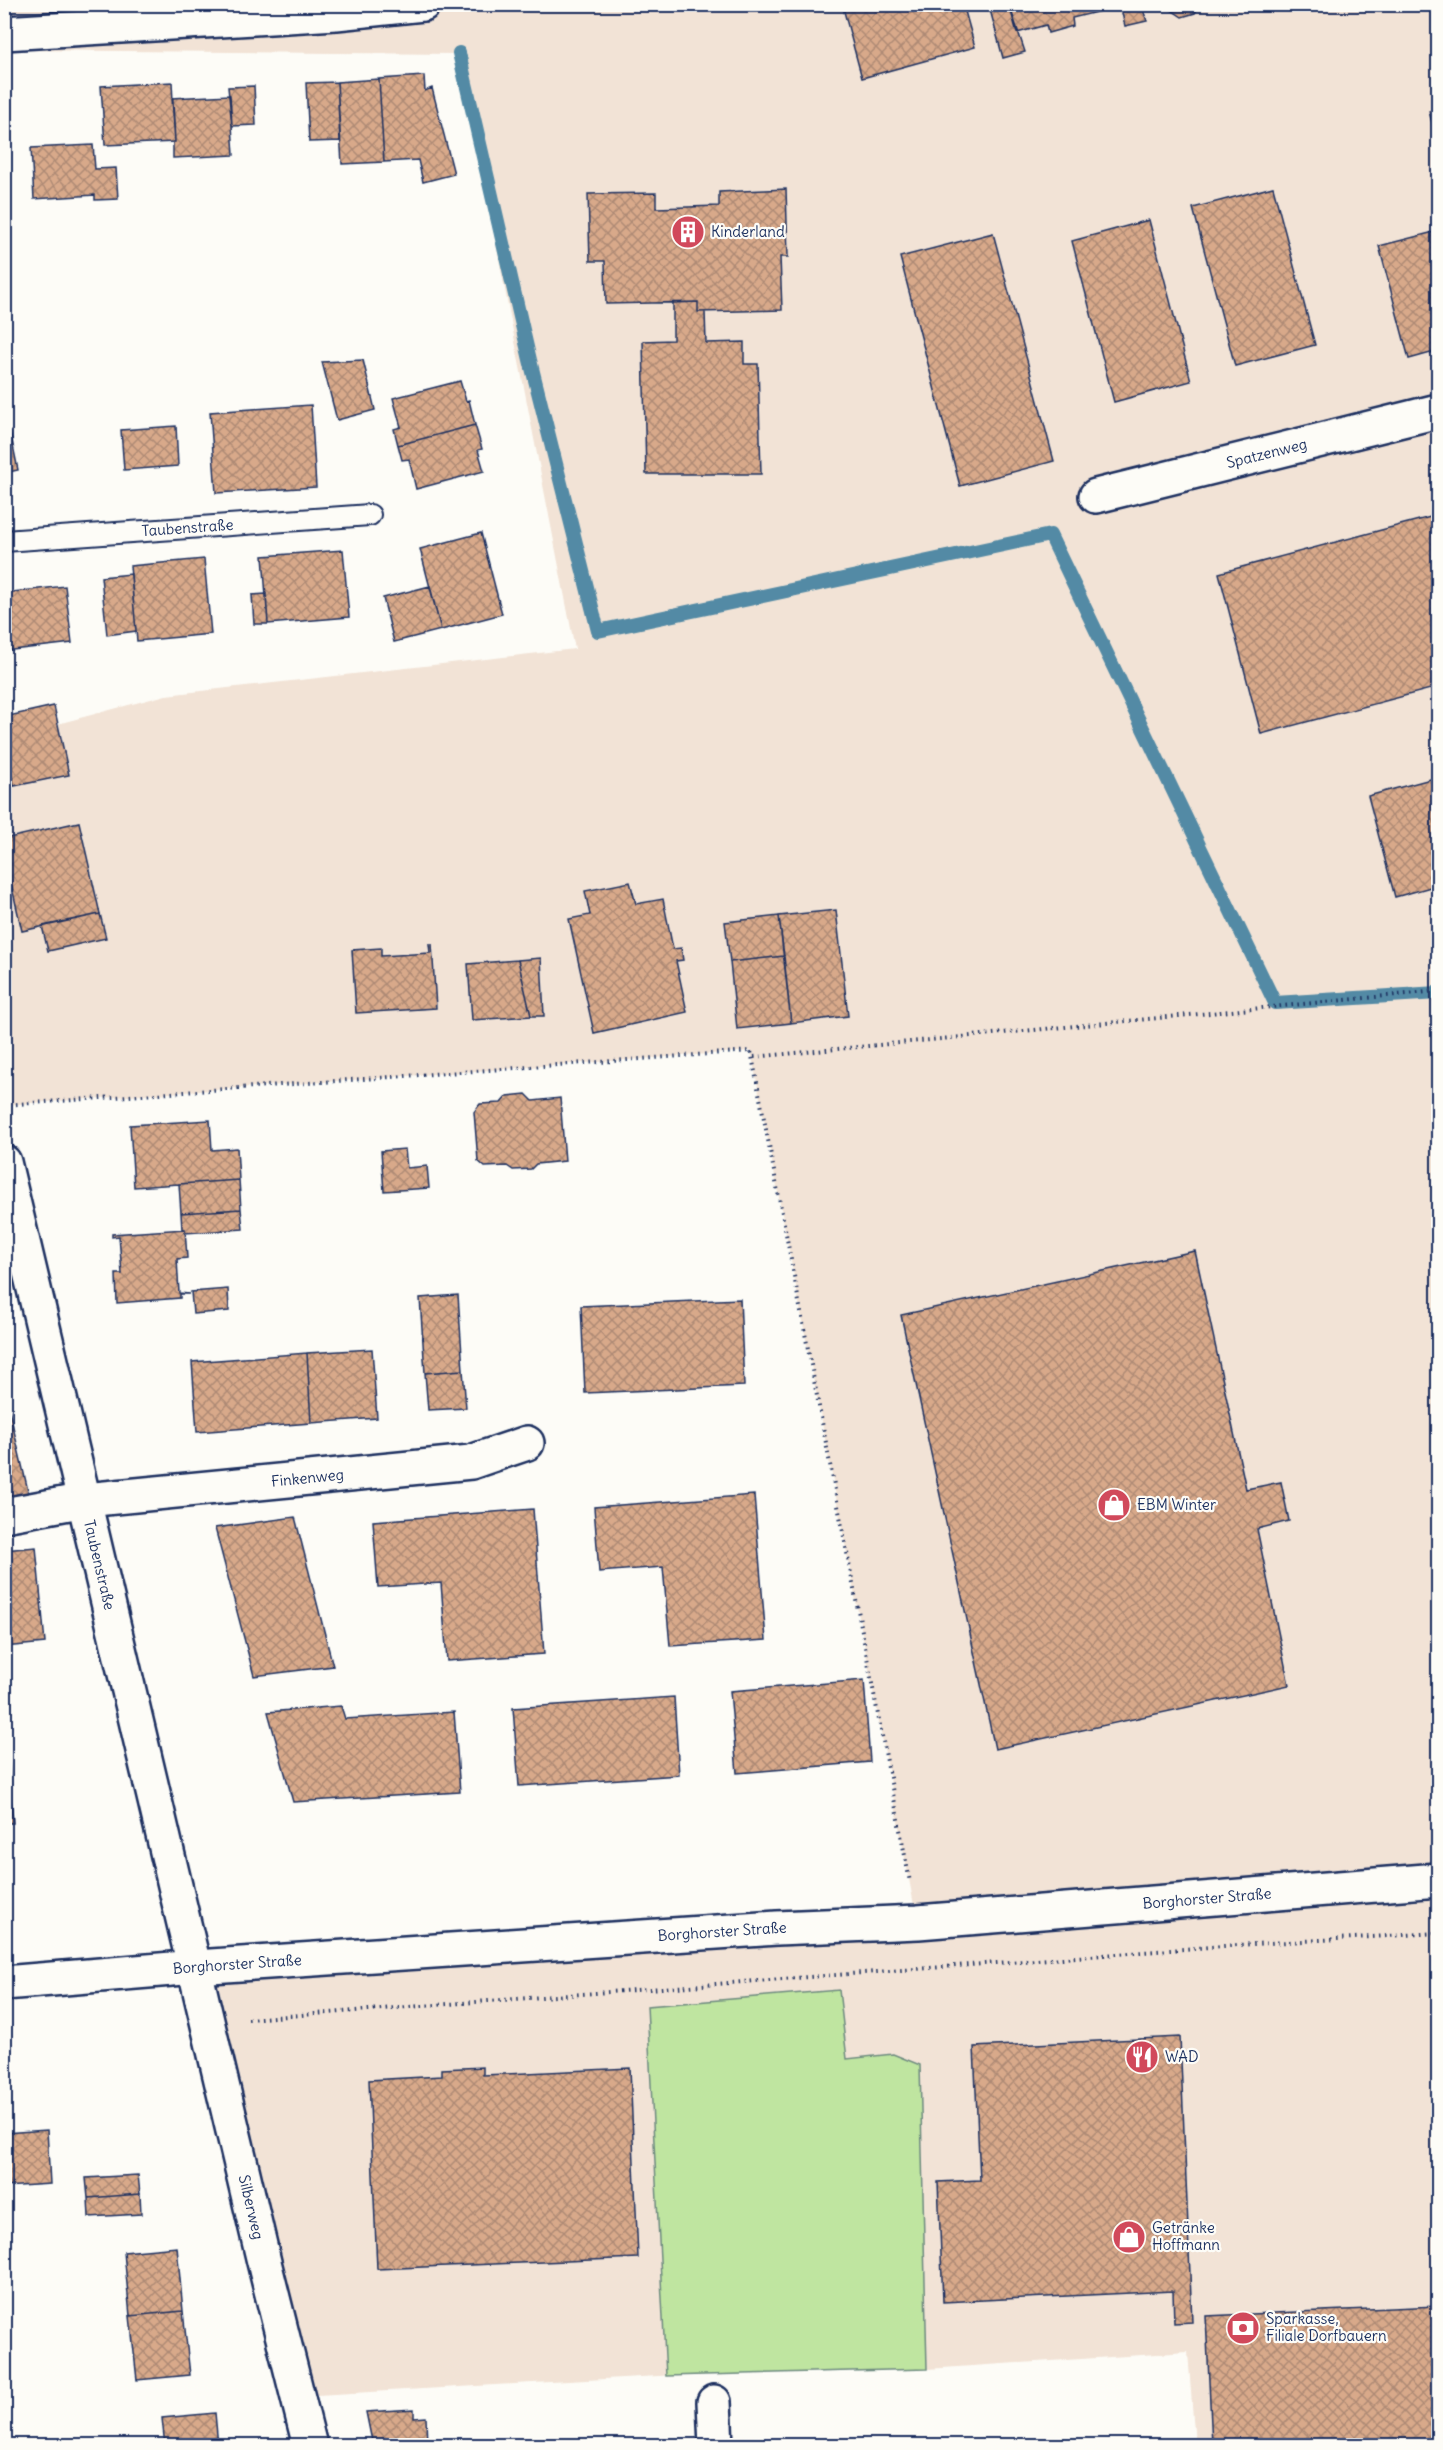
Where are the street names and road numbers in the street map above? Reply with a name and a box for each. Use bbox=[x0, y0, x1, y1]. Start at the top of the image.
street label: Spatzenweg bbox=[1224, 434, 1309, 472]
street label: Taubenstraße bbox=[141, 515, 234, 540]
street label: Finkenweg bbox=[270, 1465, 345, 1491]
street label: Taubenstraße bbox=[80, 1518, 120, 1612]
street label: Borghorster Straße bbox=[1142, 1883, 1272, 1913]
street label: Borghorster Straße bbox=[657, 1918, 787, 1945]
street label: Borghorster Straße bbox=[172, 1950, 302, 1978]
street label: Silberweg bbox=[235, 2173, 268, 2241]

